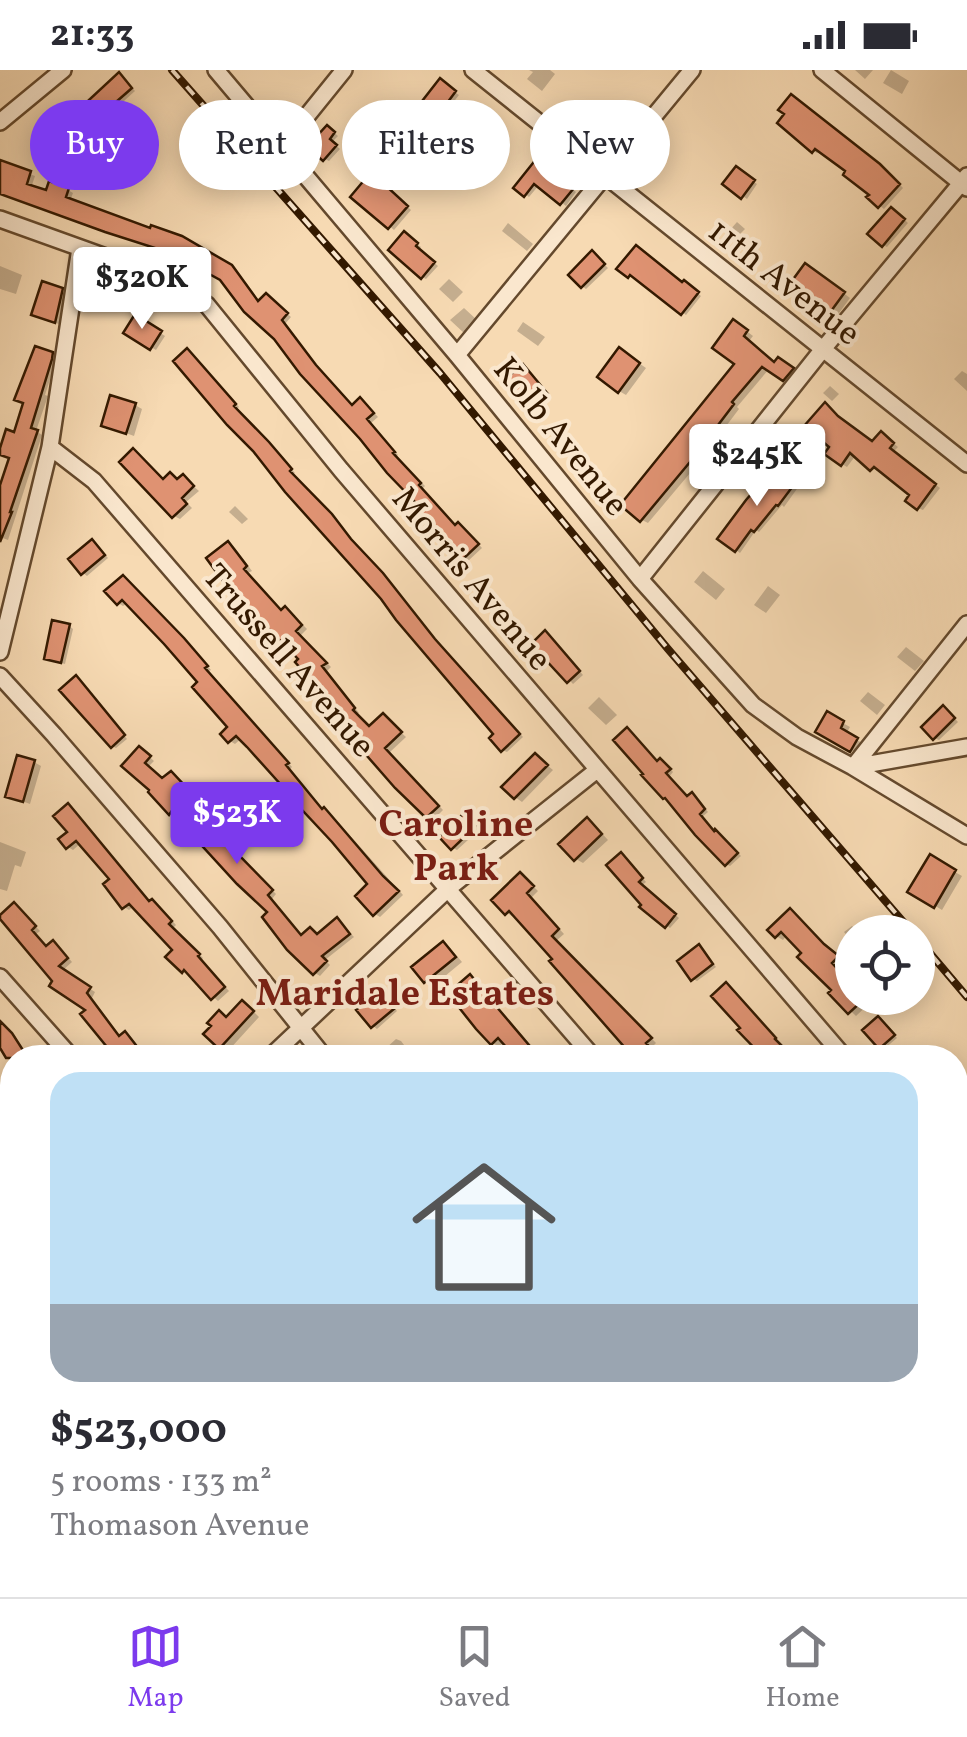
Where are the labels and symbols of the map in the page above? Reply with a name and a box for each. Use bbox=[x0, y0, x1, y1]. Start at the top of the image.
street label: 11th Avenue bbox=[697, 208, 870, 358]
pin: $320K bbox=[72, 247, 212, 332]
street label: Kolb Avenue bbox=[481, 348, 639, 527]
pin: $245K bbox=[687, 424, 827, 509]
street label: Morris Avenue bbox=[379, 478, 562, 682]
street label: Trussell Avenue bbox=[190, 555, 385, 769]
pin: $523K bbox=[167, 782, 307, 867]
district label: Caroline Park bbox=[379, 800, 534, 897]
district label: Maridale Estates bbox=[256, 969, 554, 1022]

